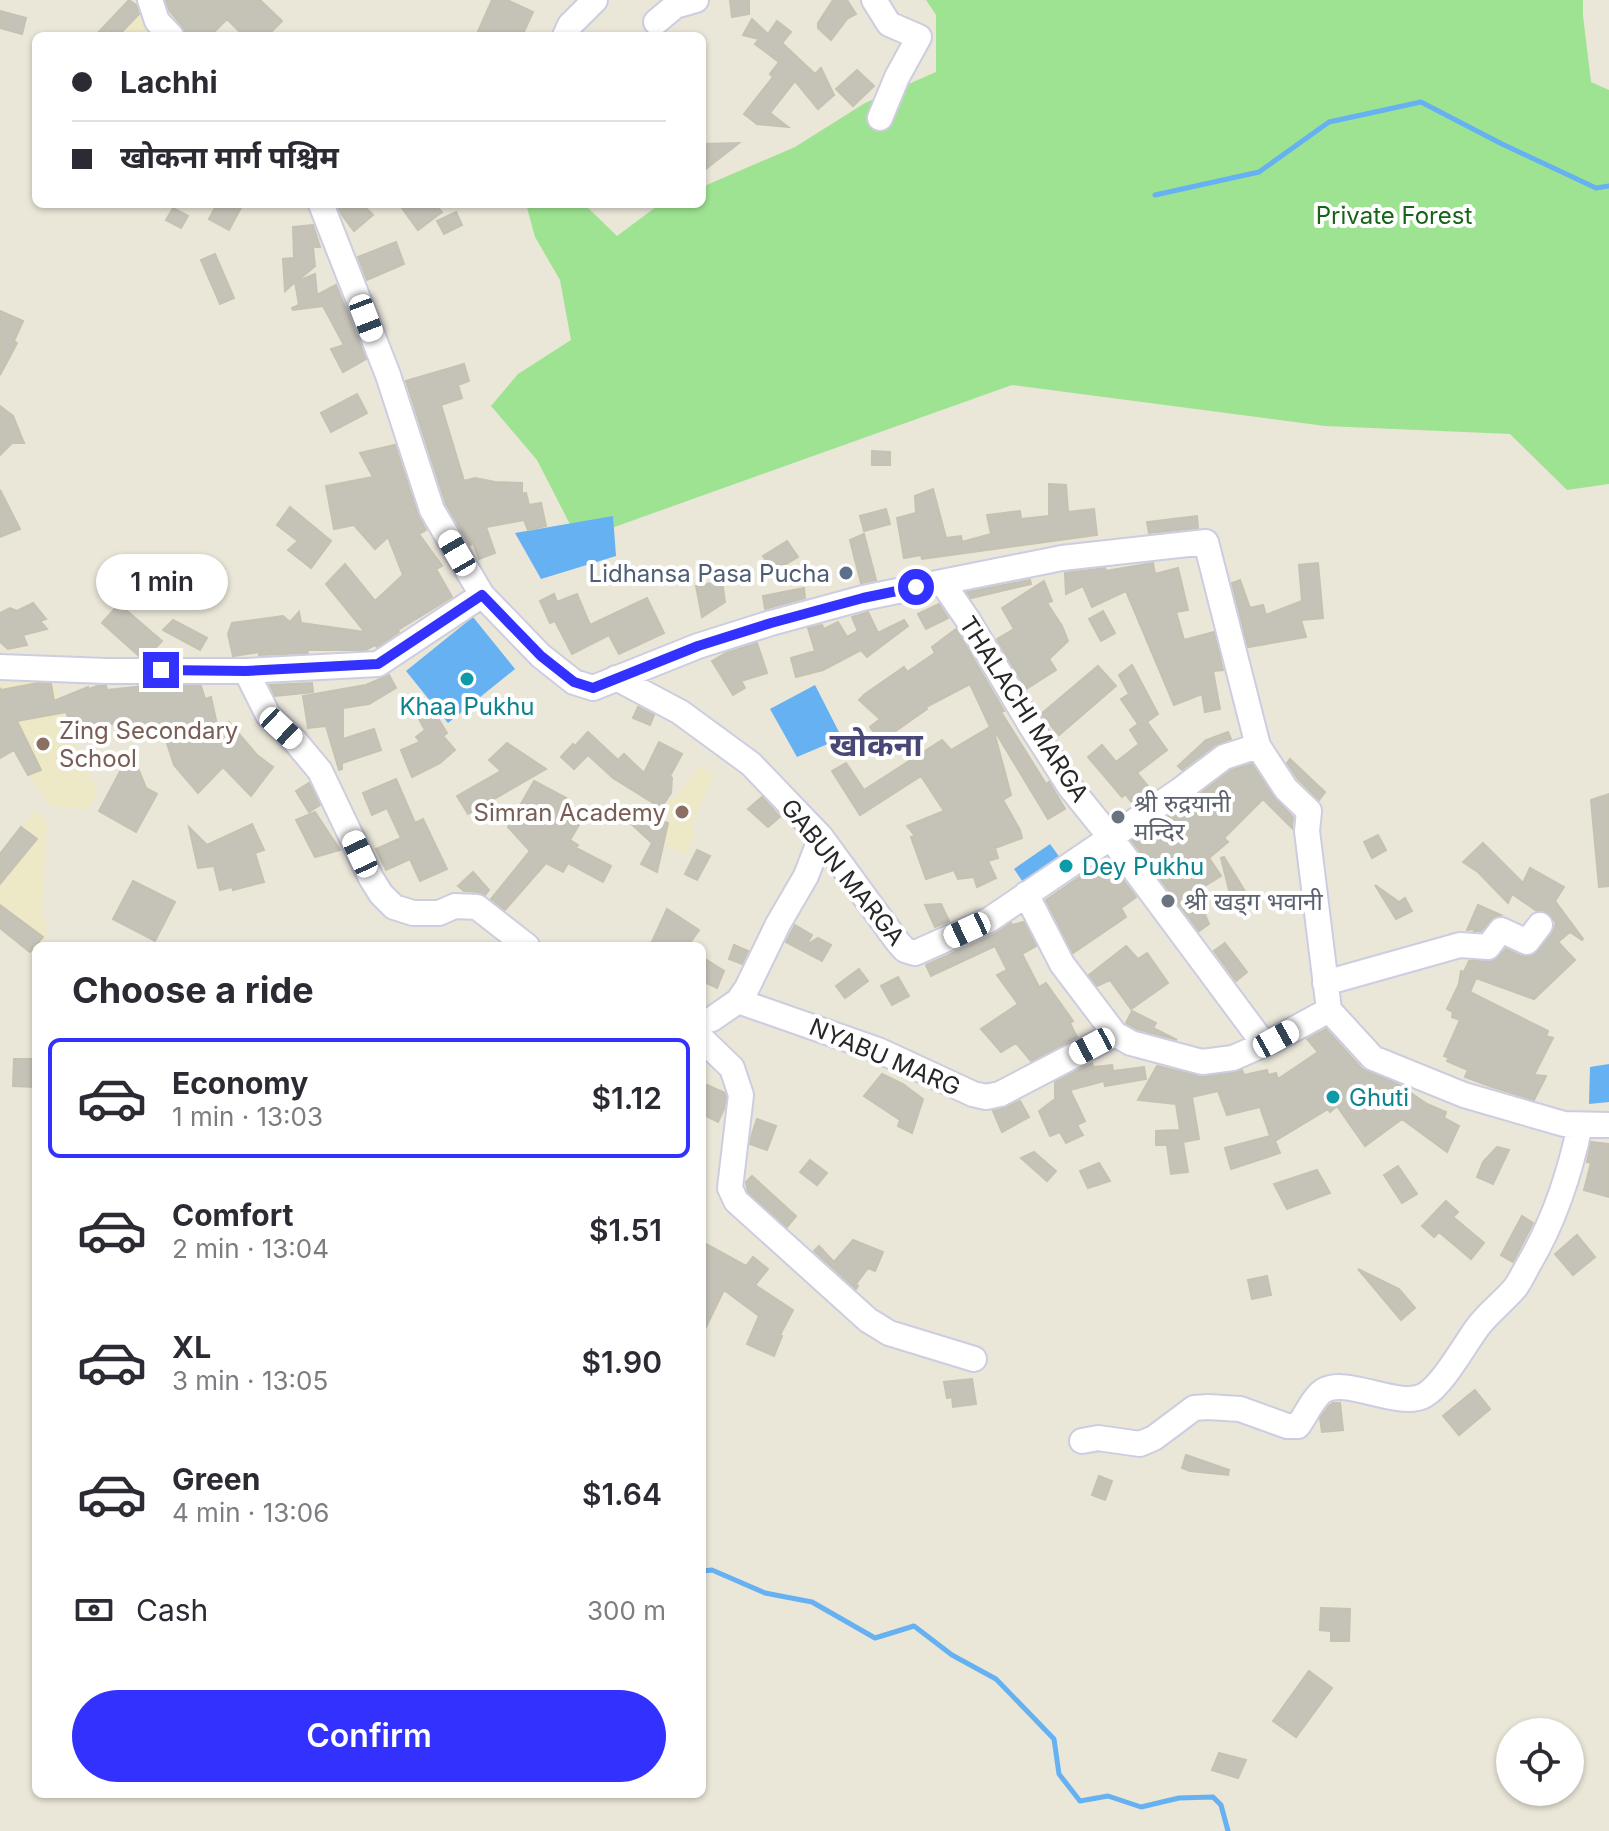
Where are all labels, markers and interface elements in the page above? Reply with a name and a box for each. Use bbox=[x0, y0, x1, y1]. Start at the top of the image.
text: Lachhi bbox=[120, 64, 218, 100]
text: खोकना मार्ग पश्चिम bbox=[120, 139, 339, 175]
park label: Private Forest bbox=[1316, 201, 1472, 230]
car bbox=[346, 291, 386, 345]
car bbox=[435, 526, 479, 580]
callout: 1 min bbox=[95, 554, 227, 610]
place label: Lidhansa Pasa Pucha bbox=[589, 559, 830, 588]
marker: Lidhansa Pasa Pucha bbox=[837, 564, 855, 582]
text: 1 min bbox=[130, 566, 194, 597]
route start bbox=[898, 569, 934, 605]
street label: THALACHI MARGA bbox=[953, 611, 1095, 807]
route end bbox=[143, 652, 179, 688]
marker: Khaa Pukhu bbox=[458, 670, 476, 688]
place label: Khaa Pukhu bbox=[399, 692, 535, 721]
car bbox=[255, 703, 307, 753]
place label: Zing Secondary School bbox=[59, 716, 238, 773]
district label: खोकना bbox=[829, 725, 923, 764]
marker: Zing Secondary School bbox=[34, 735, 52, 753]
place label: श्री रुद्रयानी मन्दिर bbox=[1134, 789, 1232, 846]
street label: GABUN MARGA bbox=[775, 793, 911, 951]
place label: Simran Academy bbox=[473, 798, 666, 827]
marker: Simran Academy bbox=[673, 803, 691, 821]
marker: श्री रुद्रयानी मन्दिर bbox=[1109, 808, 1127, 826]
car bbox=[339, 827, 381, 881]
place label: Dey Pukhu bbox=[1082, 852, 1204, 881]
marker: Dey Pukhu bbox=[1057, 857, 1075, 875]
place label: श्री खड्ग भवानी bbox=[1184, 887, 1323, 916]
marker: श्री खड्ग भवानी bbox=[1159, 892, 1177, 910]
car bbox=[940, 909, 994, 951]
text: Choose a ride bbox=[72, 968, 314, 1012]
street label: NYABU MARG bbox=[805, 1012, 965, 1102]
car bbox=[1249, 1017, 1303, 1061]
car bbox=[1065, 1024, 1119, 1068]
icon: car bbox=[76, 1062, 148, 1134]
text: Economy bbox=[172, 1065, 308, 1101]
text: $1.12 bbox=[592, 1080, 662, 1116]
place label: Ghuti bbox=[1349, 1083, 1409, 1112]
marker: Ghuti bbox=[1324, 1088, 1342, 1106]
text: 1 min · 13:03 bbox=[172, 1101, 323, 1132]
icon: car bbox=[76, 1194, 148, 1266]
text: Comfort bbox=[172, 1197, 293, 1233]
text: $1.51 bbox=[589, 1212, 662, 1248]
text: 2 min · 13:04 bbox=[172, 1233, 329, 1264]
icon: car bbox=[76, 1326, 148, 1398]
text: XL bbox=[172, 1329, 211, 1365]
text: $1.90 bbox=[582, 1344, 662, 1380]
text: 3 min · 13:05 bbox=[172, 1365, 328, 1396]
icon: car bbox=[76, 1458, 148, 1530]
text: Green bbox=[172, 1461, 260, 1497]
text: $1.64 bbox=[582, 1476, 662, 1512]
text: 4 min · 13:06 bbox=[172, 1497, 329, 1528]
icon: cash bbox=[72, 1588, 116, 1632]
text: Cash bbox=[136, 1592, 208, 1628]
text: 300 m bbox=[587, 1595, 666, 1626]
button: Confirm bbox=[72, 1690, 666, 1782]
map controls bbox=[1496, 1718, 1584, 1806]
button: locate bbox=[1496, 1718, 1584, 1806]

